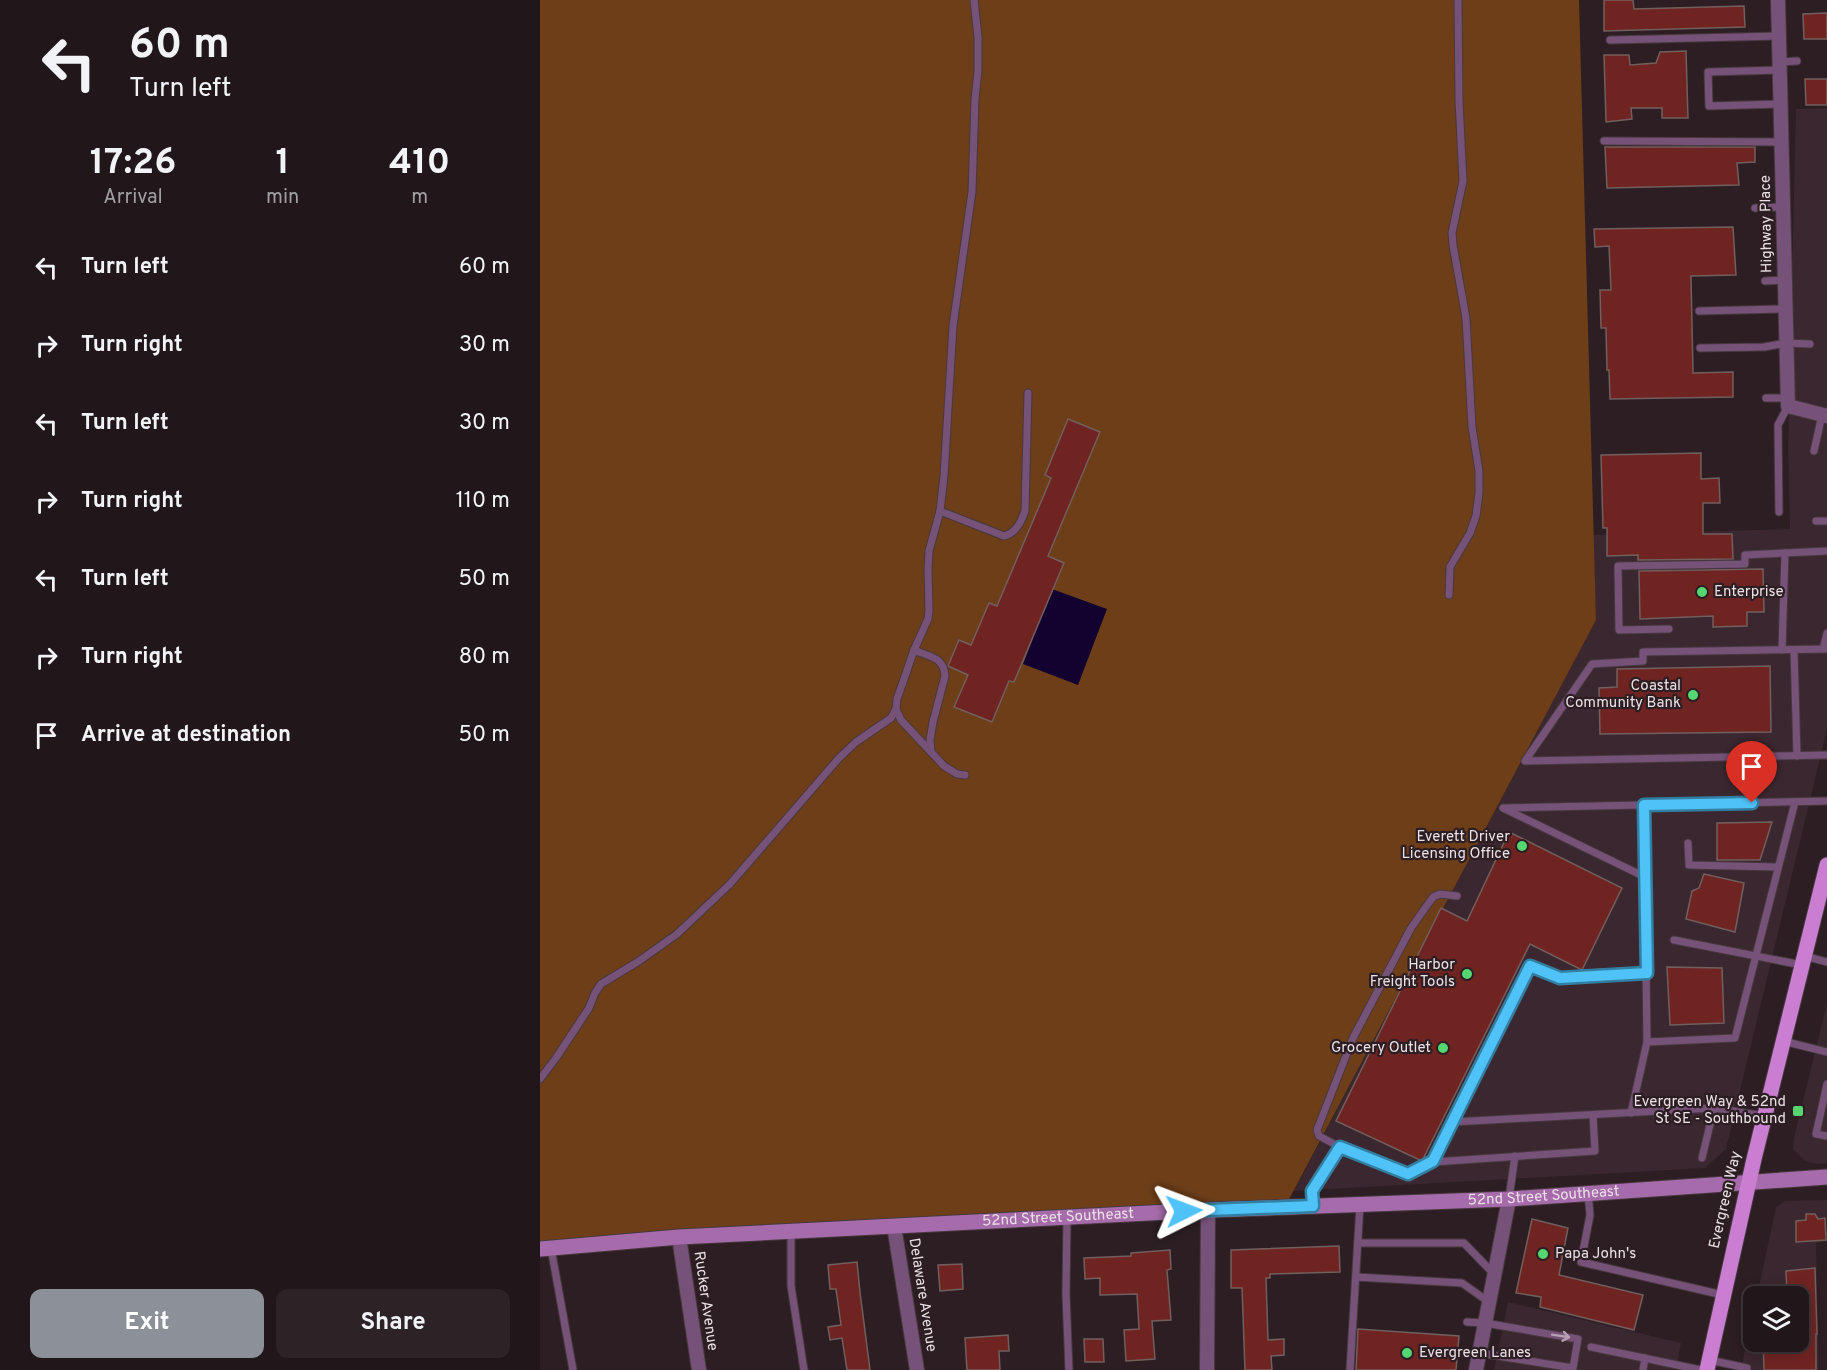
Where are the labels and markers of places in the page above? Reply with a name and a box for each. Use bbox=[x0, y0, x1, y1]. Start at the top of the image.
place label: Enterprise bbox=[1714, 583, 1784, 602]
marker: Enterprise bbox=[1695, 585, 1709, 599]
place label: Coastal Community Bank bbox=[1565, 677, 1681, 713]
marker: Coastal Community Bank bbox=[1686, 688, 1700, 702]
pin bbox=[1726, 741, 1777, 803]
place label: Everett Driver Licensing Office bbox=[1401, 828, 1510, 864]
marker: Everett Driver Licensing Office bbox=[1515, 839, 1529, 853]
place label: Harbor Freight Tools bbox=[1370, 956, 1455, 992]
marker: Harbor Freight Tools bbox=[1460, 967, 1474, 981]
place label: Grocery Outlet bbox=[1331, 1039, 1431, 1058]
marker: Grocery Outlet bbox=[1436, 1041, 1450, 1055]
place label: Evergreen Way & 52nd St SE - Southbound bbox=[1634, 1093, 1786, 1129]
marker: Evergreen Way & 52nd St SE - Southbound bbox=[1791, 1104, 1805, 1118]
place label: Papa John's bbox=[1555, 1245, 1636, 1264]
marker: Papa John's bbox=[1536, 1247, 1550, 1261]
place label: Evergreen Lanes bbox=[1419, 1344, 1531, 1363]
marker: Evergreen Lanes bbox=[1400, 1346, 1414, 1360]

